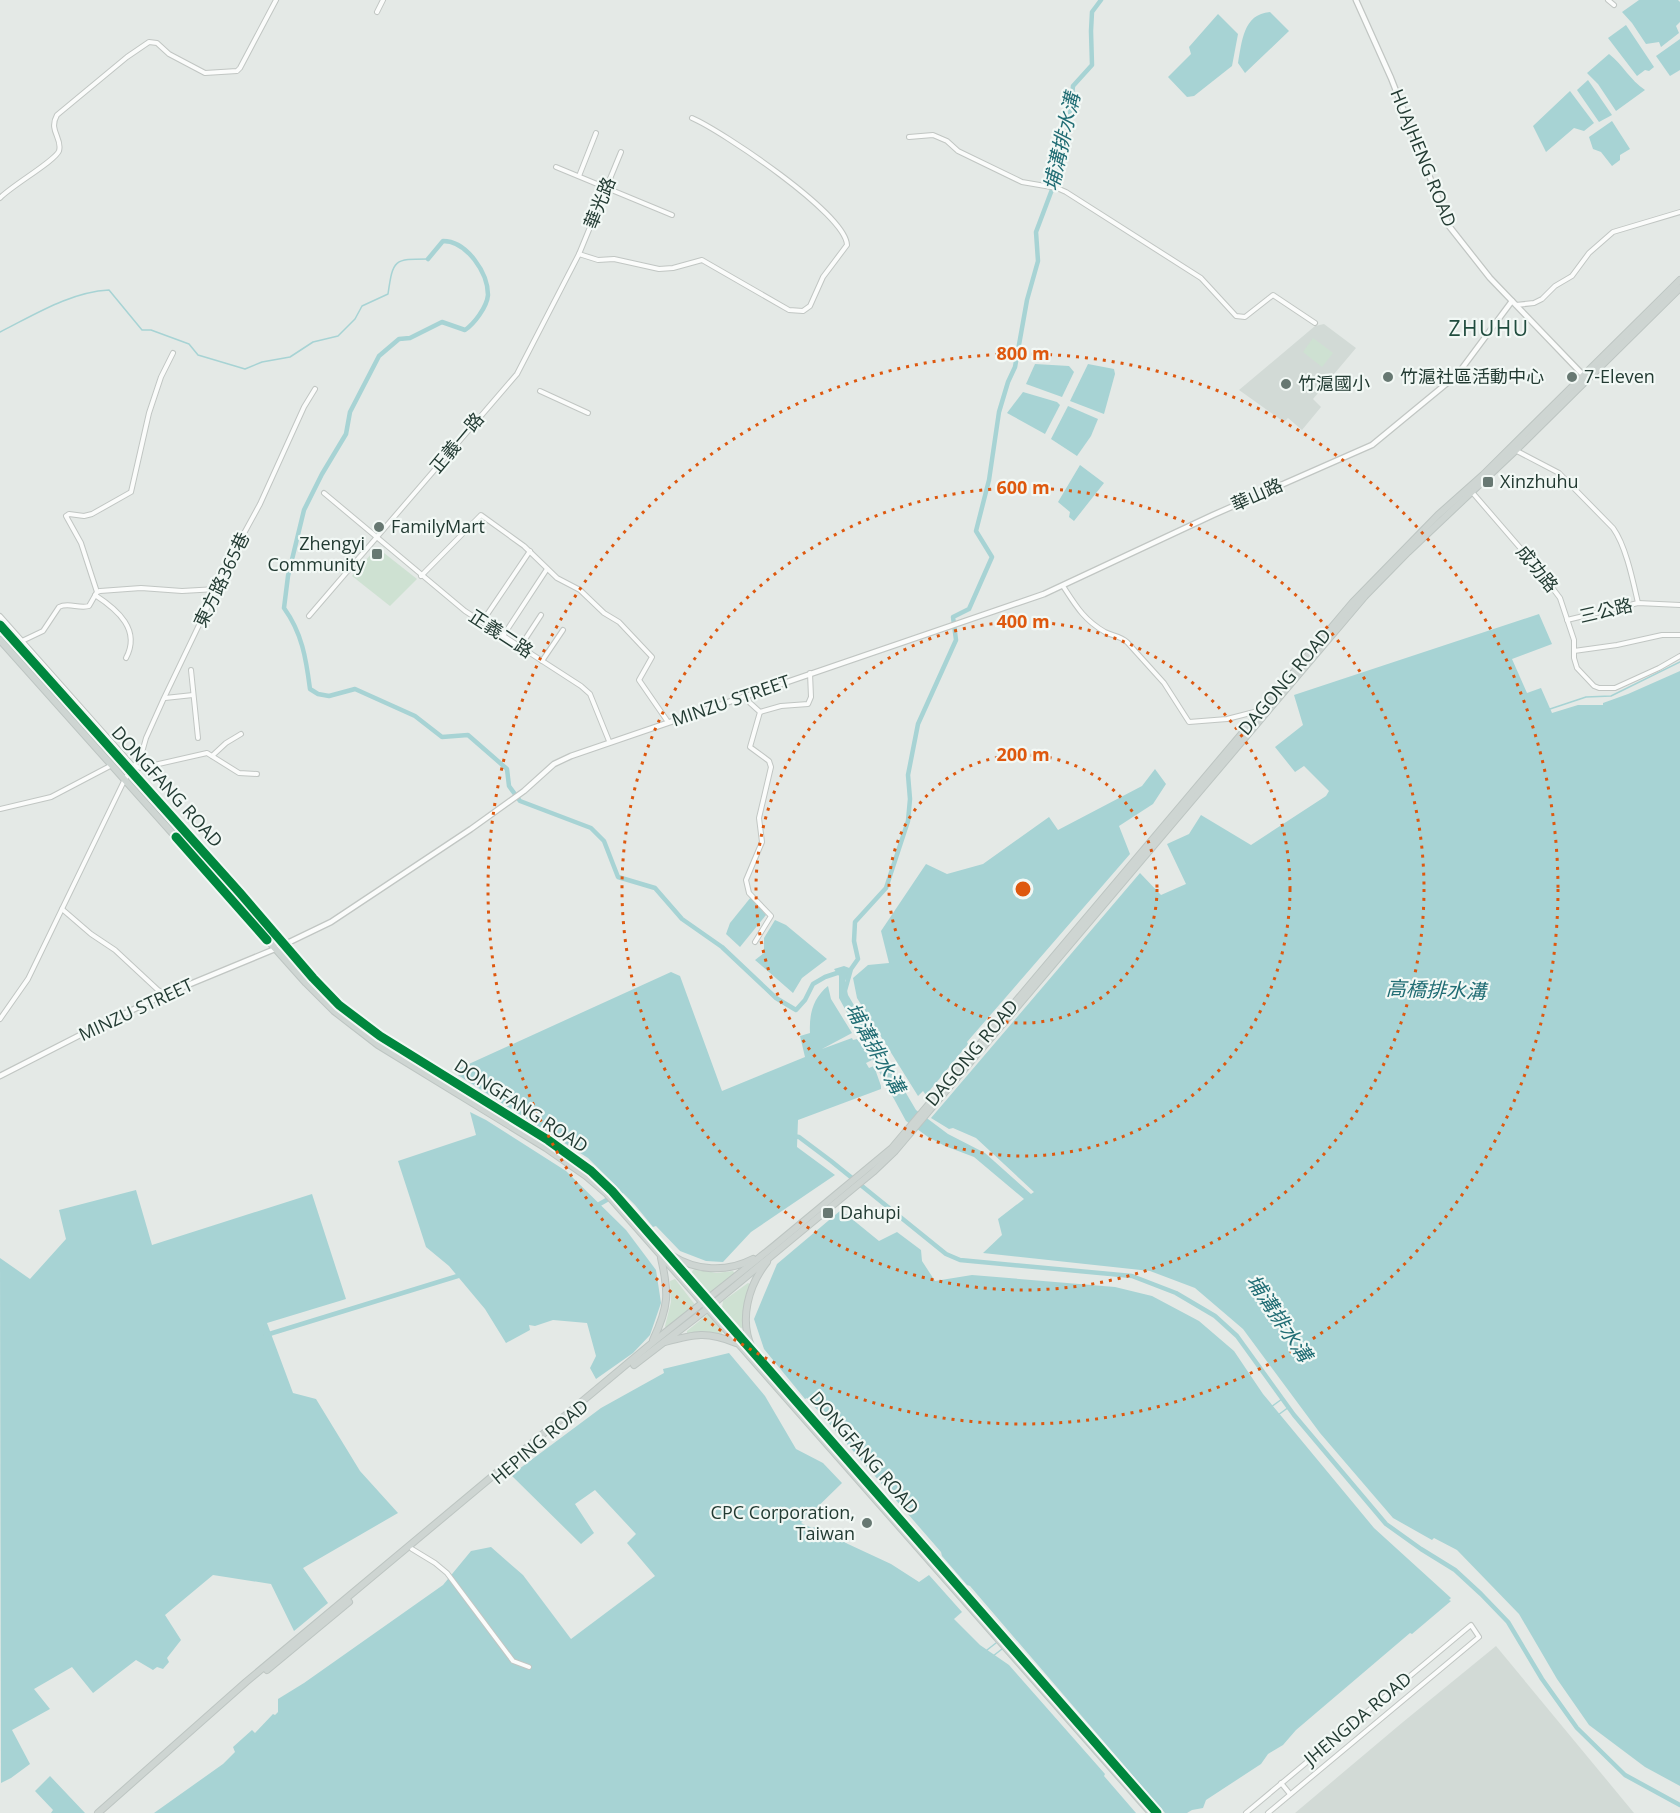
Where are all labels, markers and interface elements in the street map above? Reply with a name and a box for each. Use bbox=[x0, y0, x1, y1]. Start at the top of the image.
street label: HUAJHENG ROAD bbox=[1385, 85, 1463, 230]
water label: 埔溝排水溝 bbox=[1037, 87, 1087, 194]
street label: 華光路 bbox=[578, 173, 620, 232]
district label: ZHUHU bbox=[1448, 314, 1530, 342]
text: 800 m bbox=[996, 341, 1050, 365]
place label: 竹滬社區活動中心 bbox=[1400, 364, 1544, 388]
place label: 7-Eleven bbox=[1584, 364, 1655, 388]
marker: 竹滬社區活動中心 bbox=[1381, 370, 1395, 384]
marker: 7-Eleven bbox=[1565, 370, 1579, 384]
place label: 竹滬國小 bbox=[1298, 371, 1370, 395]
marker: 竹滬國小 bbox=[1279, 377, 1293, 391]
street label: 正義一路 bbox=[424, 407, 489, 478]
place label: Xinzhuhu bbox=[1500, 469, 1579, 493]
street label: 華山路 bbox=[1227, 472, 1286, 516]
text: 600 m bbox=[996, 475, 1050, 499]
marker: Xinzhuhu bbox=[1481, 475, 1495, 489]
place label: FamilyMart bbox=[391, 514, 485, 538]
marker: FamilyMart bbox=[372, 520, 386, 534]
street label: 東方路365巷 bbox=[188, 528, 254, 631]
place label: Zhengyi Community bbox=[267, 531, 366, 576]
street label: 成功路 bbox=[1511, 540, 1564, 597]
marker: Zhengyi Community bbox=[370, 547, 384, 561]
street label: 三公路 bbox=[1577, 592, 1635, 628]
street label: 正義二路 bbox=[465, 603, 538, 663]
text: 400 m bbox=[996, 609, 1050, 633]
street label: DAGONG ROAD bbox=[1232, 623, 1336, 740]
street label: MINZU STREET bbox=[668, 669, 793, 732]
street label: DONGFANG ROAD bbox=[107, 721, 229, 852]
text: 200 m bbox=[996, 742, 1050, 766]
centre of rings bbox=[1013, 879, 1033, 899]
street label: MINZU STREET bbox=[74, 972, 197, 1046]
water label: 高橋排水溝 bbox=[1386, 974, 1489, 1005]
street label: DAGONG ROAD bbox=[919, 994, 1023, 1111]
water label: 埔溝排水溝 bbox=[839, 997, 913, 1101]
street label: DONGFANG ROAD bbox=[450, 1053, 593, 1158]
place label: Dahupi bbox=[840, 1200, 901, 1224]
marker: Dahupi bbox=[821, 1206, 835, 1220]
water label: 埔溝排水溝 bbox=[1240, 1269, 1320, 1369]
street label: DONGFANG ROAD bbox=[805, 1386, 925, 1519]
street label: HEPING ROAD bbox=[486, 1393, 593, 1489]
place label: CPC Corporation, Taiwan bbox=[711, 1500, 855, 1545]
marker: CPC Corporation, Taiwan bbox=[860, 1516, 874, 1530]
street label: JHENGDA ROAD bbox=[1297, 1666, 1416, 1772]

